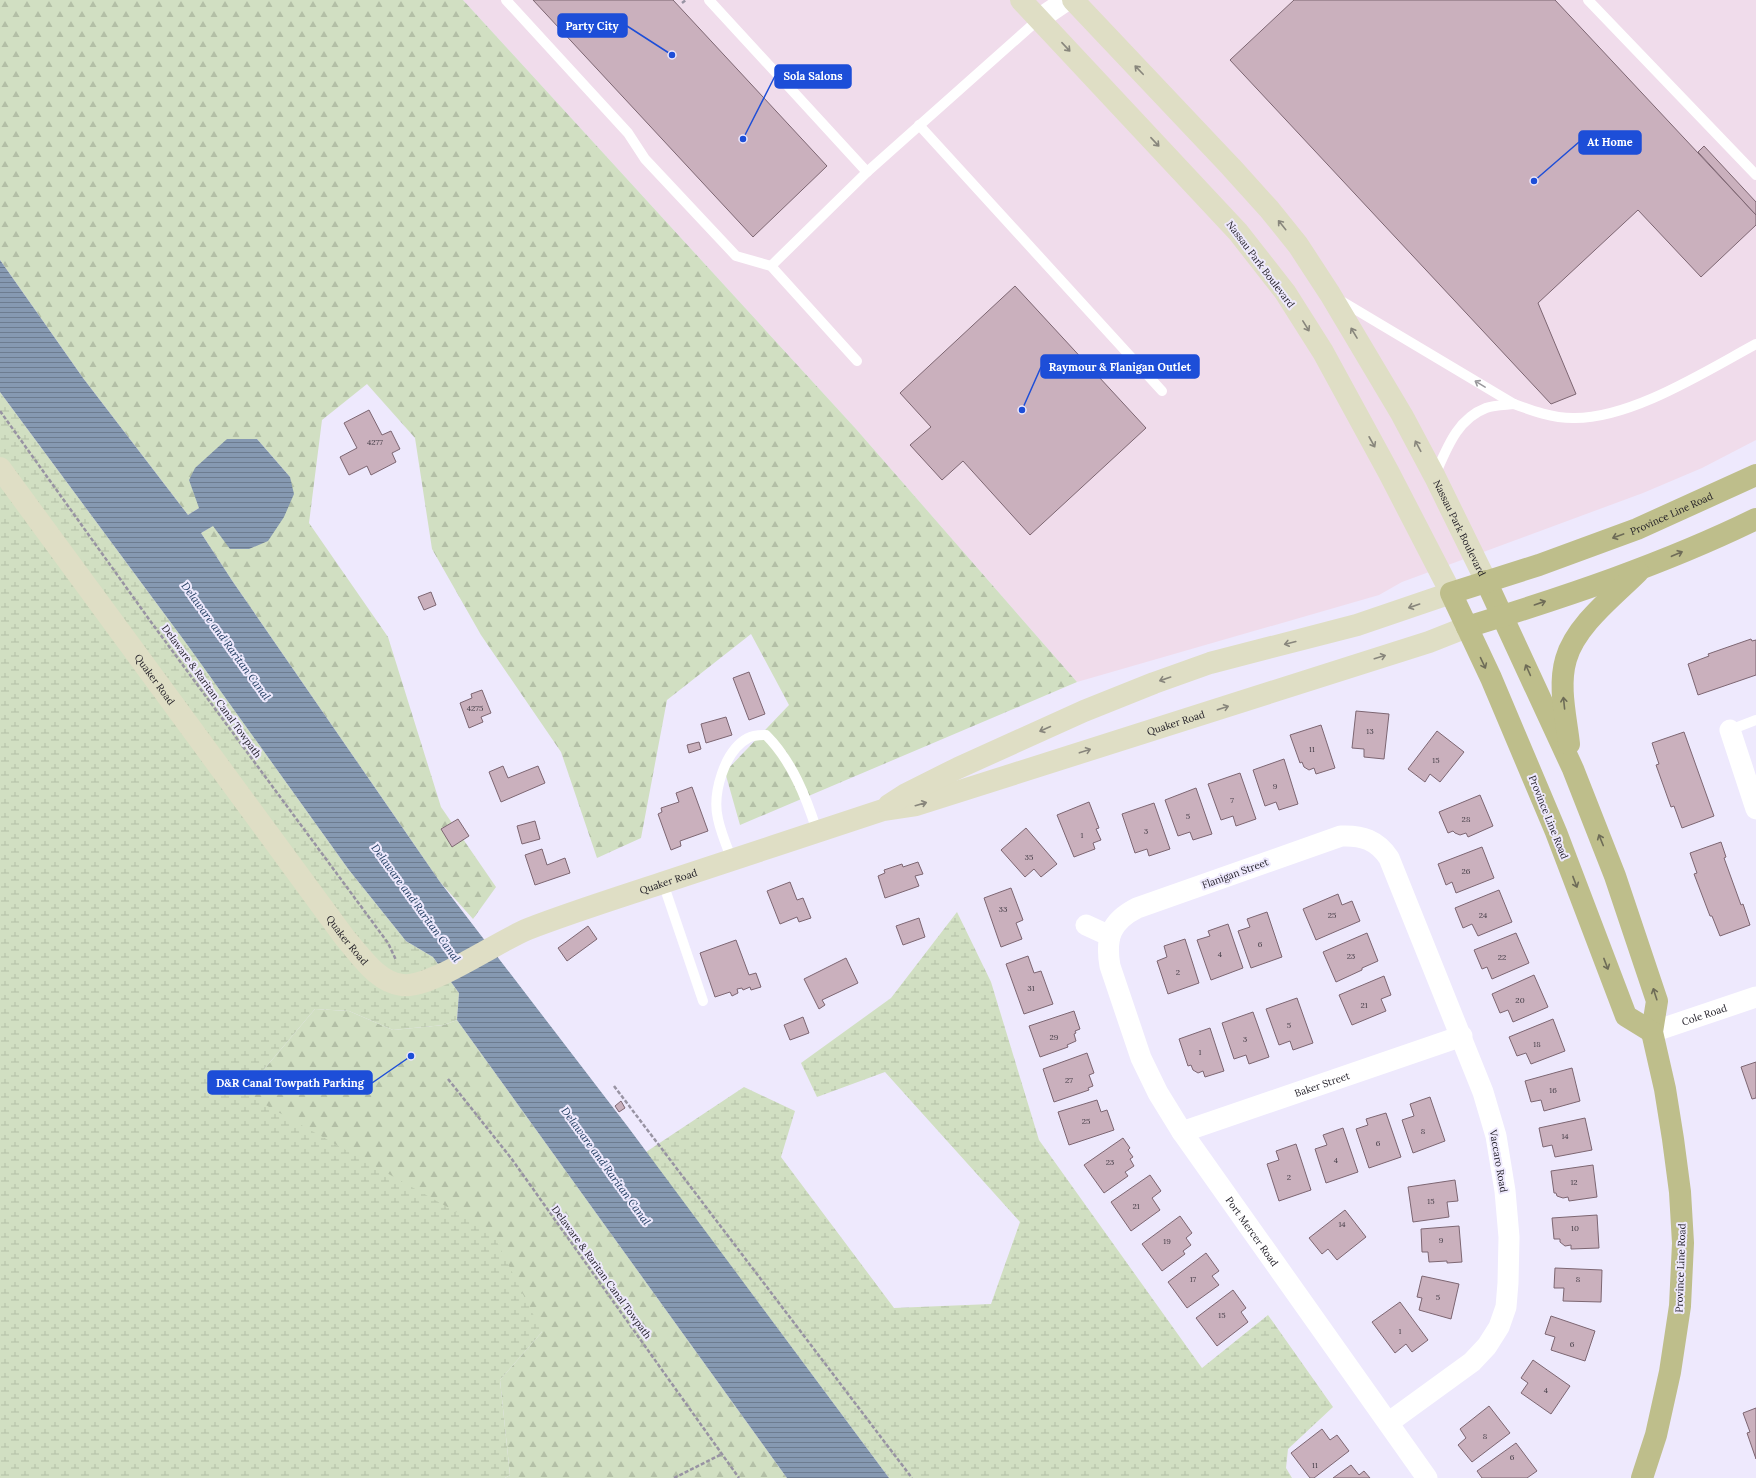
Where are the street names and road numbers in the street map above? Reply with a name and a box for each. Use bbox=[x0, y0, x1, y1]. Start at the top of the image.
street label: Nassau Park Boulevard bbox=[1224, 218, 1298, 310]
street label: Nassau Park Boulevard bbox=[1430, 478, 1489, 578]
street label: Province Line Road bbox=[1628, 489, 1715, 538]
street label: Delaware & Raritan Canal Towpath bbox=[159, 622, 264, 760]
street label: Quaker Road bbox=[132, 651, 178, 708]
street label: Quaker Road bbox=[1145, 708, 1206, 738]
street label: Province Line Road bbox=[1526, 773, 1571, 861]
street label: Flanigan Street bbox=[1200, 855, 1270, 892]
street label: Quaker Road bbox=[638, 866, 699, 897]
street label: Quaker Road bbox=[323, 913, 371, 968]
street label: Cole Road bbox=[1680, 1001, 1729, 1029]
street label: Baker Street bbox=[1293, 1069, 1352, 1100]
street label: Vaccaro Road bbox=[1486, 1128, 1510, 1193]
street label: Port Mercer Road bbox=[1223, 1194, 1281, 1269]
street label: Delaware & Raritan Canal Towpath bbox=[549, 1203, 654, 1341]
street label: Province Line Road bbox=[1672, 1223, 1689, 1313]

